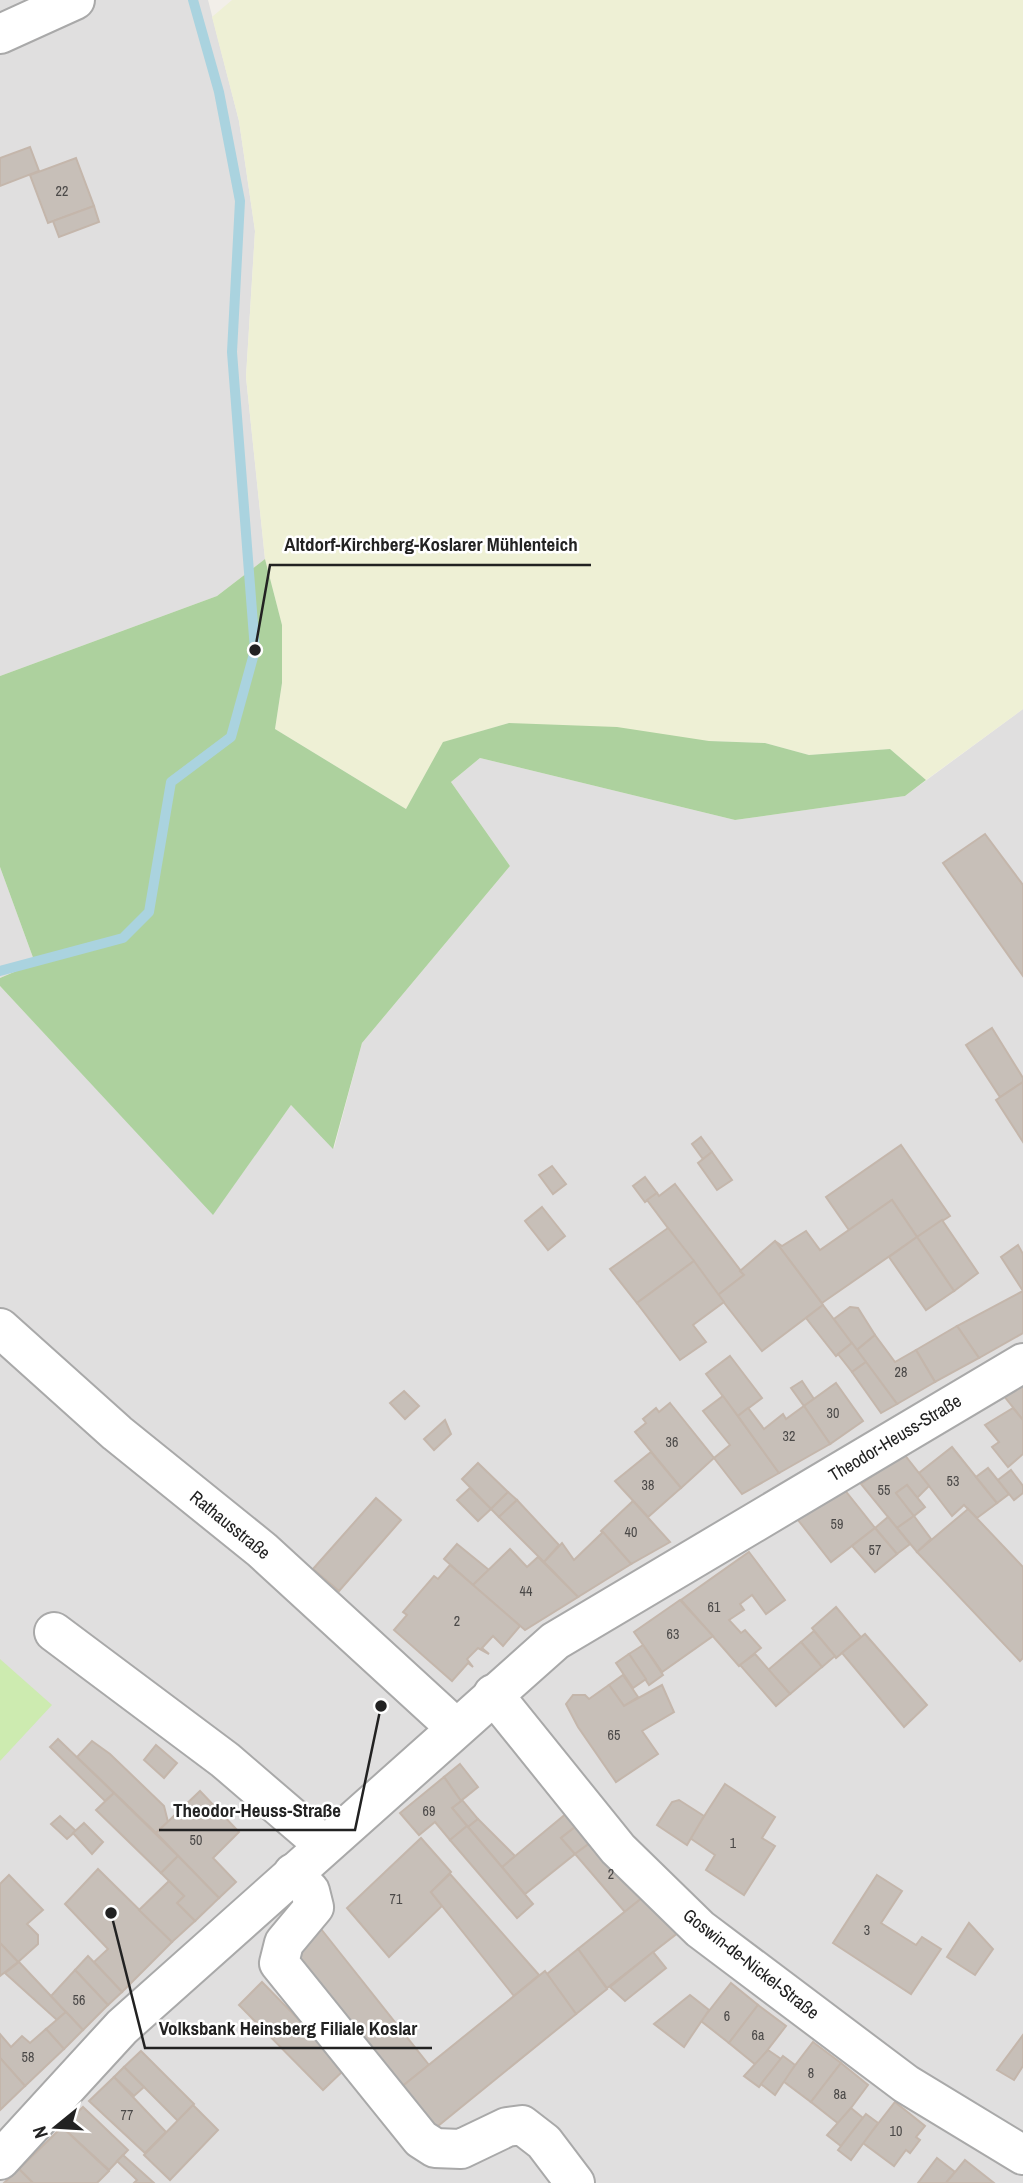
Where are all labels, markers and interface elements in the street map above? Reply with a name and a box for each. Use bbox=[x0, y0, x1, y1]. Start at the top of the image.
house number: 22 bbox=[56, 182, 68, 200]
callout: Altdorf-Kirchberg-Koslarer Mühlenteich bbox=[270, 525, 591, 565]
text: Altdorf-Kirchberg-Koslarer Mühlenteich bbox=[284, 531, 578, 557]
house number: 28 bbox=[895, 1363, 907, 1381]
street label: Theodor-Heuss-Straße bbox=[824, 1388, 966, 1487]
house number: 30 bbox=[827, 1404, 839, 1422]
house number: 32 bbox=[783, 1427, 795, 1445]
house number: 36 bbox=[666, 1433, 678, 1451]
house number: 53 bbox=[947, 1472, 959, 1490]
house number: 38 bbox=[642, 1476, 654, 1494]
house number: 55 bbox=[878, 1481, 890, 1499]
street label: Rathausstraße bbox=[185, 1484, 276, 1565]
house number: 59 bbox=[831, 1515, 843, 1533]
house number: 40 bbox=[625, 1523, 637, 1541]
house number: 57 bbox=[869, 1541, 881, 1559]
house number: 44 bbox=[520, 1582, 533, 1600]
house number: 61 bbox=[708, 1598, 721, 1616]
house number: 2 bbox=[454, 1612, 460, 1630]
house number: 63 bbox=[667, 1625, 679, 1643]
house number: 65 bbox=[608, 1726, 620, 1744]
callout: Theodor-Heuss-Straße bbox=[159, 1790, 355, 1830]
text: Theodor-Heuss-Straße bbox=[173, 1797, 341, 1823]
house number: 69 bbox=[423, 1802, 435, 1820]
house number: 50 bbox=[190, 1831, 202, 1849]
house number: 1 bbox=[730, 1834, 737, 1852]
house number: 2 bbox=[608, 1865, 614, 1883]
house number: 71 bbox=[390, 1890, 403, 1908]
street label: Goswin-de-Nickel-Straße bbox=[678, 1903, 825, 2025]
house number: 3 bbox=[864, 1921, 870, 1939]
house number: 56 bbox=[73, 1991, 85, 2009]
house number: 6 bbox=[724, 2007, 730, 2025]
callout: Volksbank Heinsberg Filiale Koslar bbox=[145, 2008, 432, 2048]
text: Volksbank Heinsberg Filiale Koslar bbox=[159, 2015, 417, 2041]
house number: 6a bbox=[752, 2026, 765, 2044]
house number: 58 bbox=[22, 2048, 34, 2066]
house number: 8 bbox=[808, 2064, 814, 2082]
house number: 8a bbox=[834, 2085, 847, 2103]
north arrow bbox=[21, 2092, 91, 2162]
house number: 77 bbox=[121, 2106, 133, 2124]
house number: 10 bbox=[890, 2122, 902, 2140]
text: N bbox=[26, 2123, 54, 2142]

